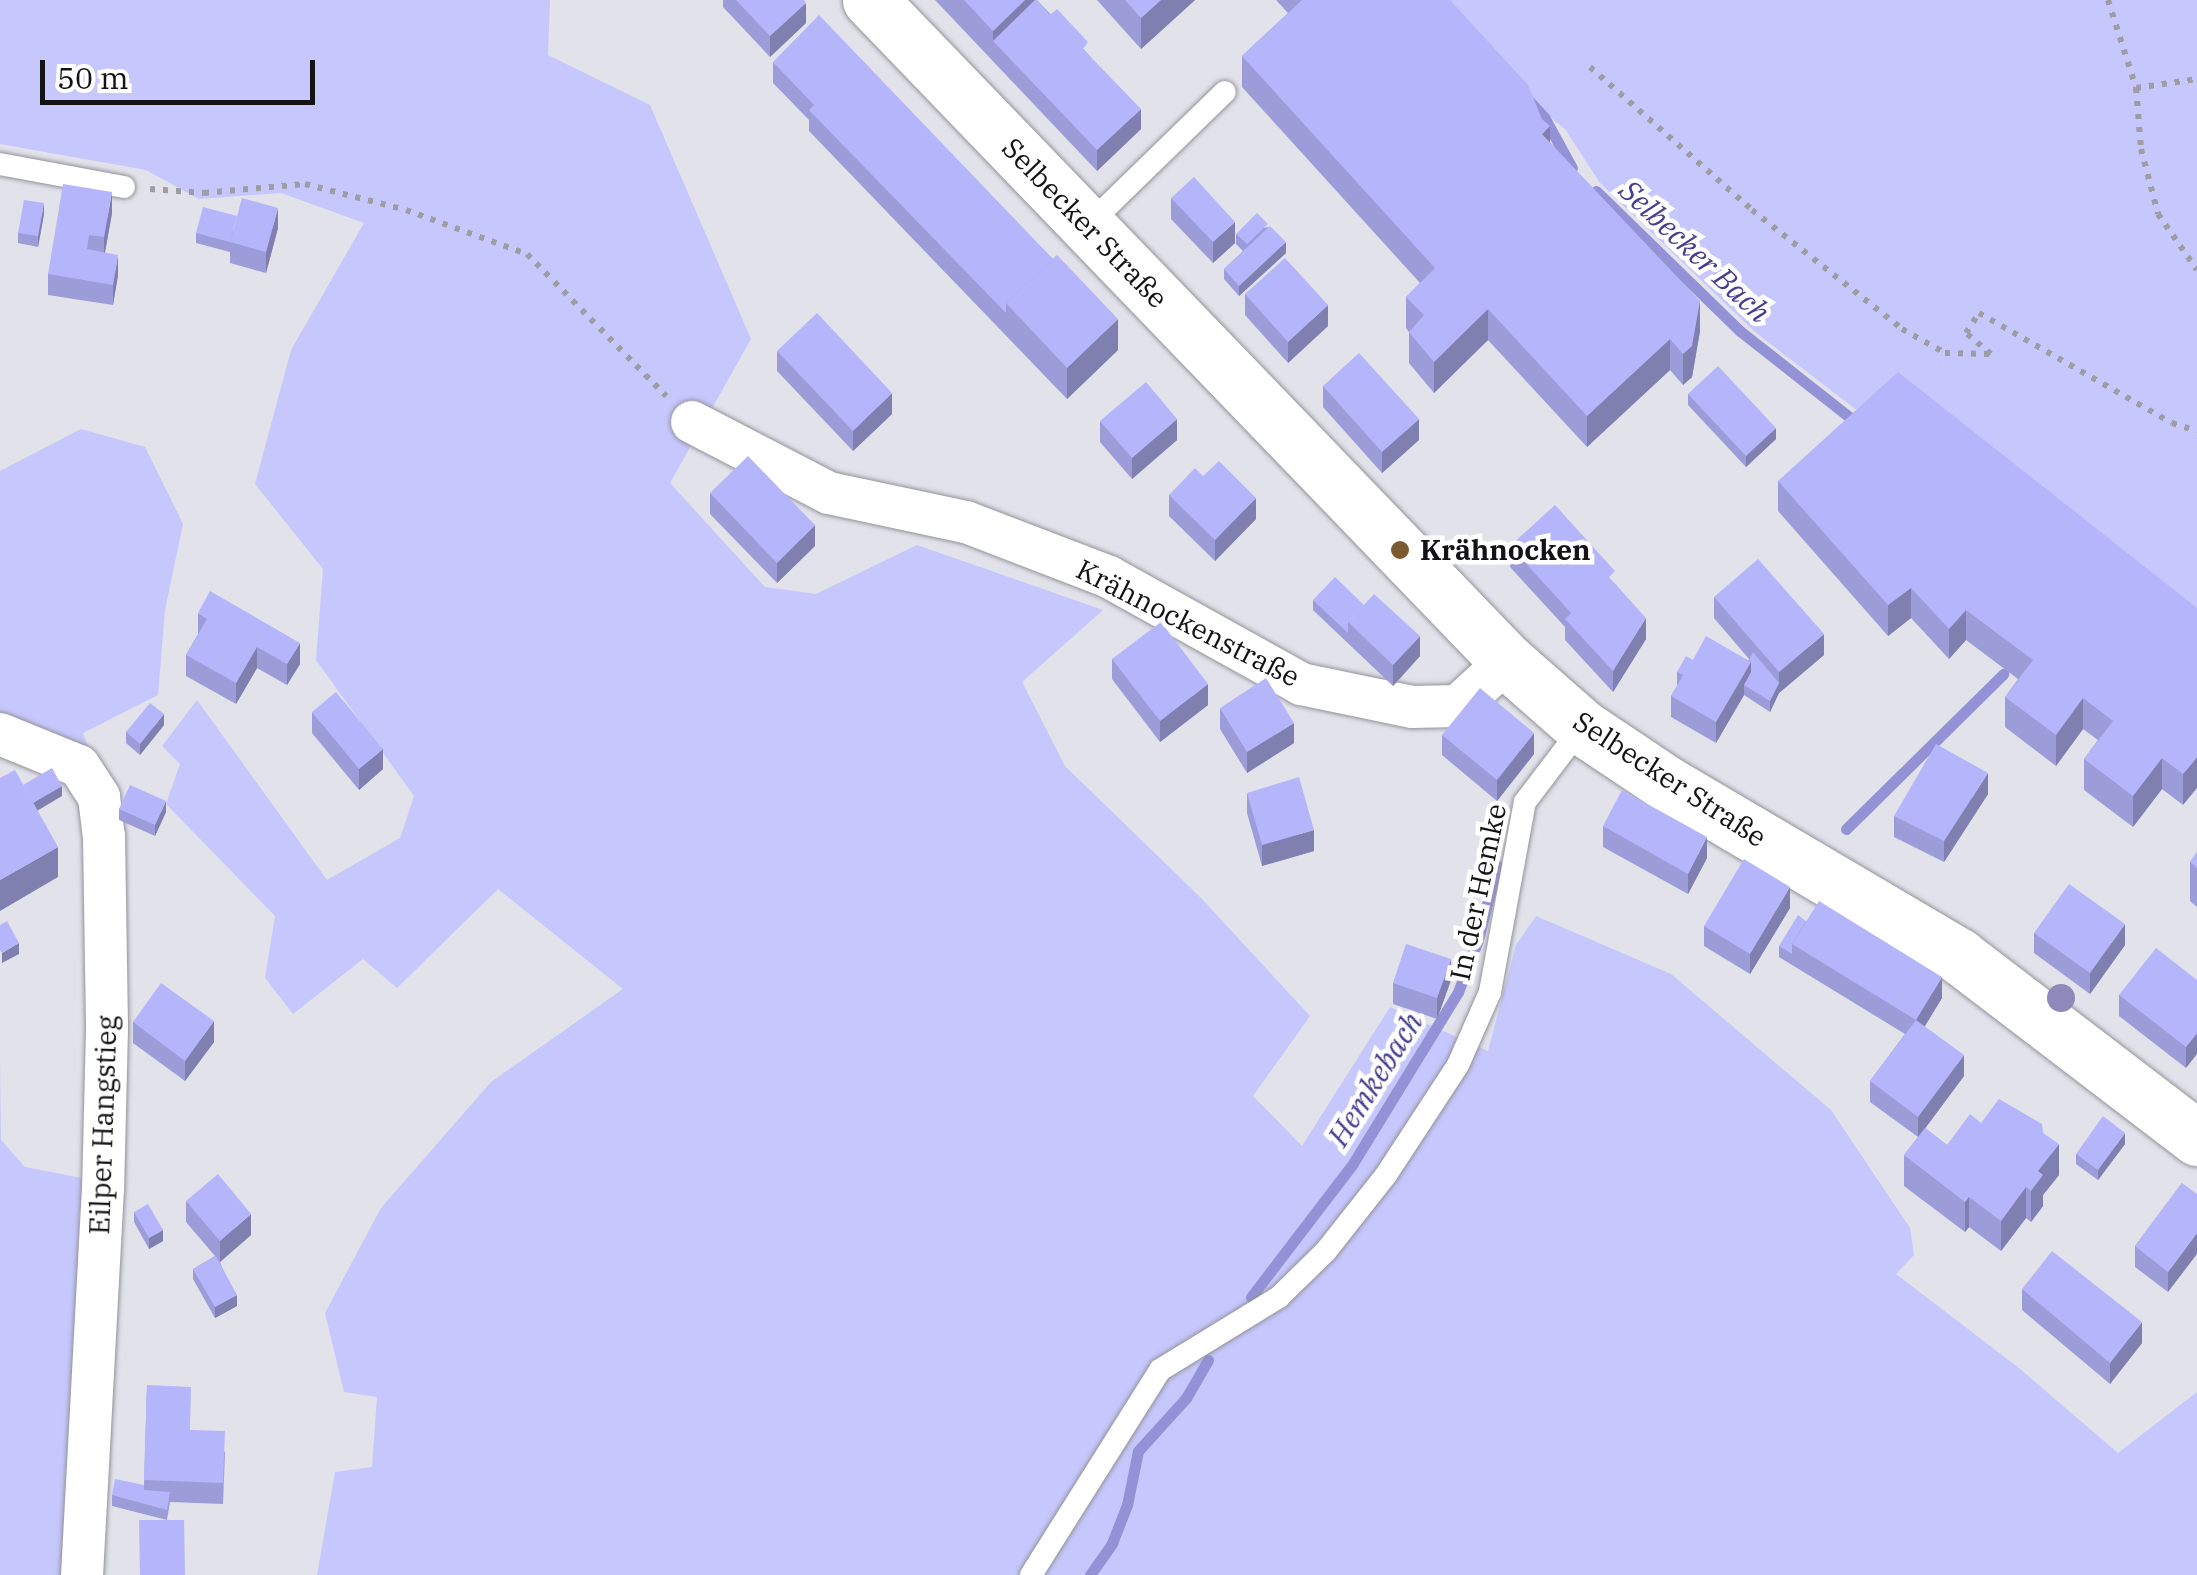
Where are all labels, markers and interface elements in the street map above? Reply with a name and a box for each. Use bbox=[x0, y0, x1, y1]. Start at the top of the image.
scale bar bbox=[45, 40, 320, 102]
text: 50 m bbox=[57, 58, 129, 97]
street label: Selbecker Straße bbox=[995, 131, 1175, 315]
water label: Selbecker Bach bbox=[1612, 172, 1778, 330]
place label: Krähnocken bbox=[1420, 533, 1591, 567]
marker: Krähnocken bbox=[1389, 539, 1411, 561]
street label: Krähnockenstraße bbox=[1071, 552, 1305, 694]
street label: Selbecker Straße bbox=[1567, 704, 1773, 854]
street label: In der Hemke bbox=[1443, 801, 1513, 983]
water label: Hemkebach bbox=[1320, 1006, 1430, 1152]
street label: Eilper Hangstieg bbox=[82, 1015, 124, 1235]

